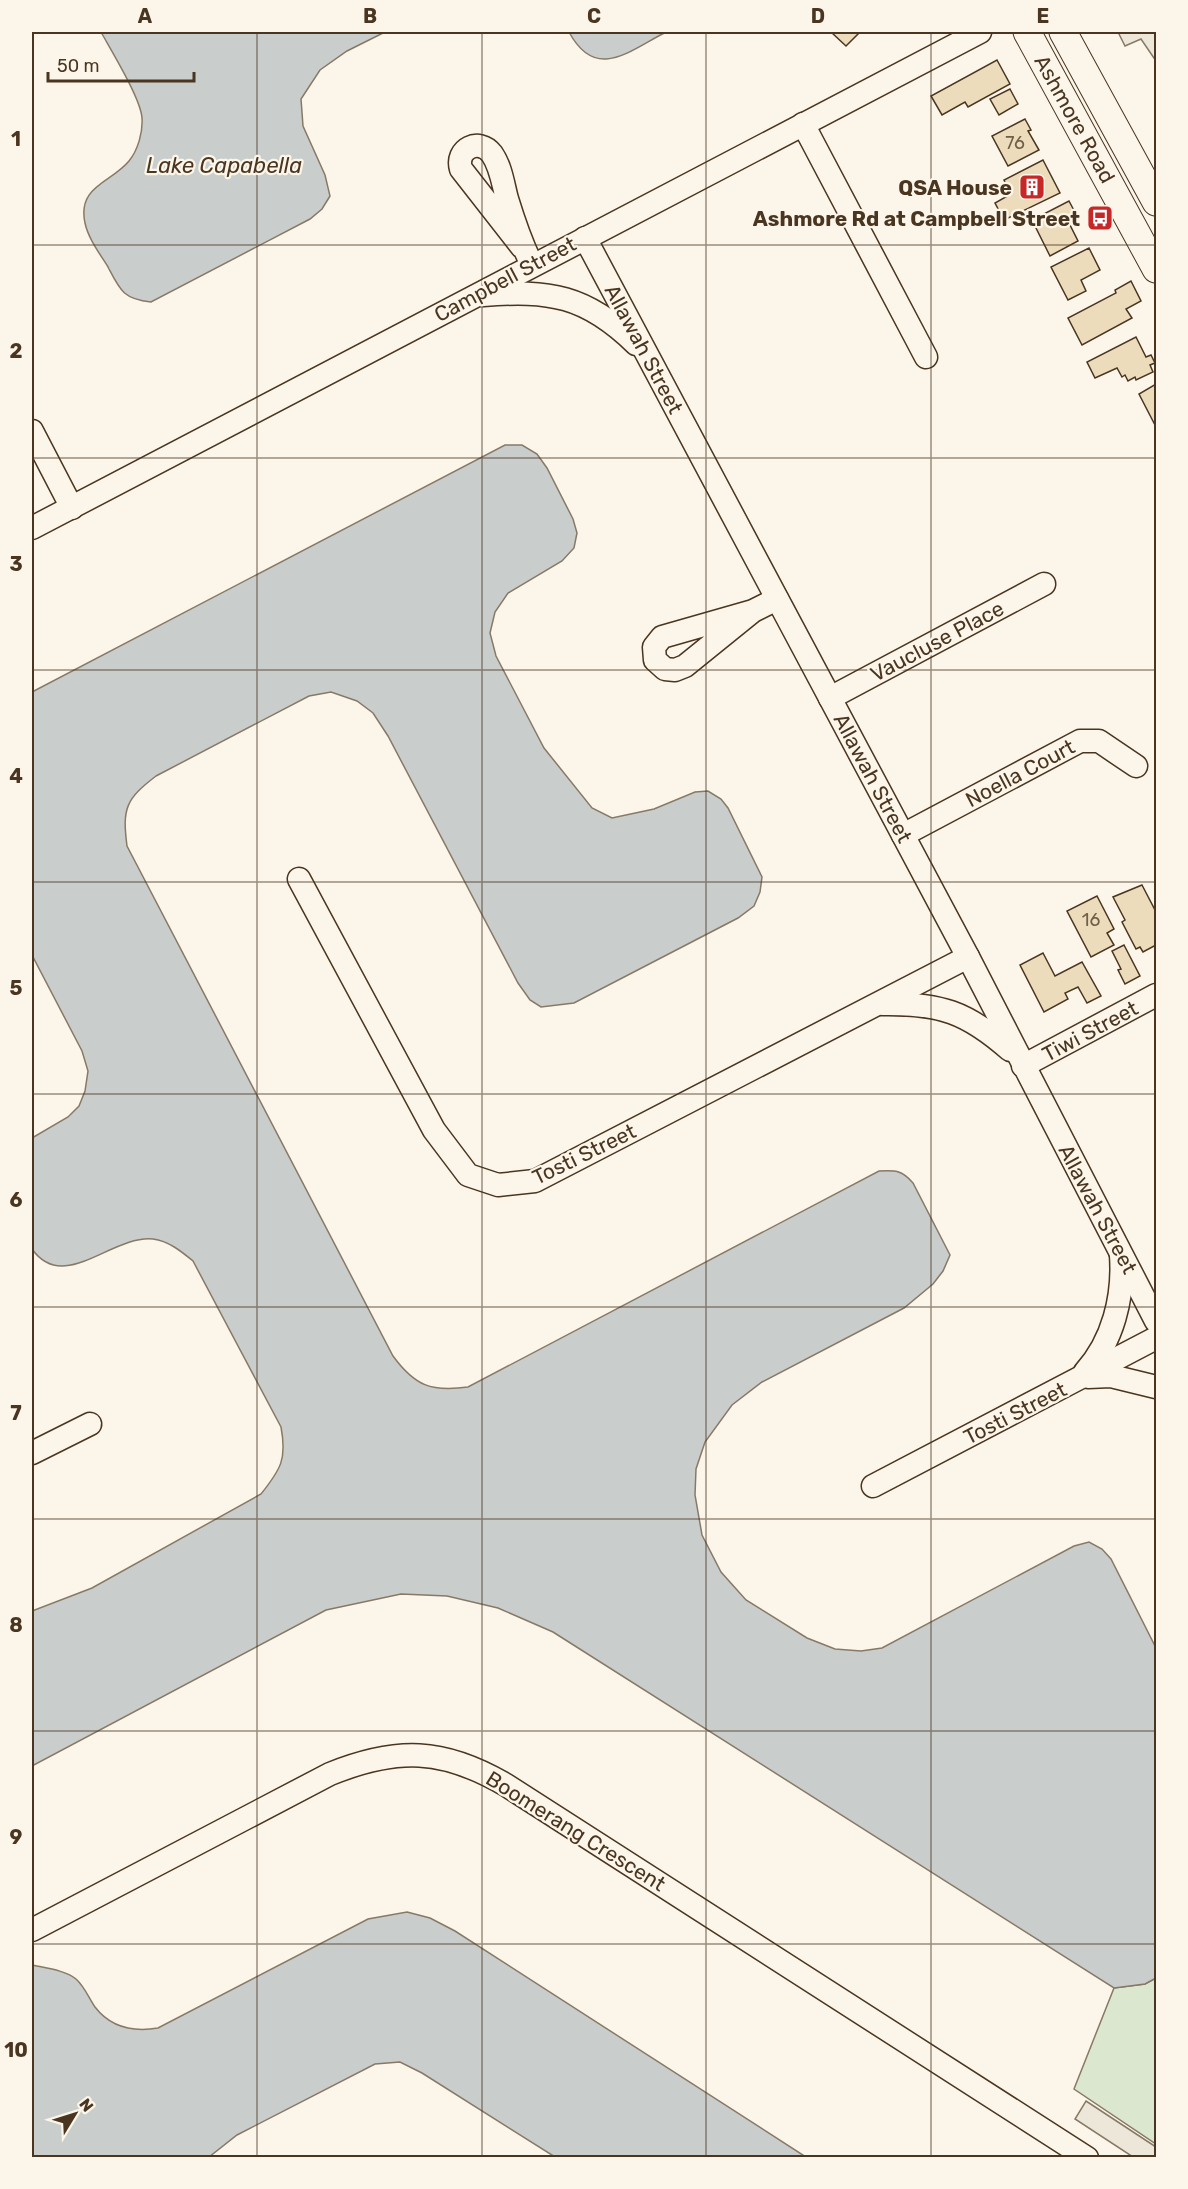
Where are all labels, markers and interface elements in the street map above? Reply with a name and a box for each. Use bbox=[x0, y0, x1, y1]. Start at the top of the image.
text: A bbox=[138, 4, 153, 28]
text: B bbox=[363, 4, 377, 28]
text: C bbox=[587, 4, 601, 28]
text: D bbox=[811, 4, 825, 28]
text: E bbox=[1037, 4, 1049, 28]
scale bar bbox=[48, 45, 194, 83]
street label: Ashmore Road bbox=[1029, 51, 1121, 187]
text: 50 m bbox=[57, 55, 100, 77]
text: 1 bbox=[11, 127, 21, 151]
house number: 76 bbox=[1005, 132, 1025, 154]
water label: Lake Capabella bbox=[146, 152, 302, 179]
building icon: QSA House bbox=[1017, 172, 1047, 202]
place label: QSA House bbox=[898, 175, 1012, 200]
bus stop icon: Ashmore Rd at Campbell Street bbox=[1085, 203, 1115, 233]
place label: Ashmore Rd at Campbell Street bbox=[753, 206, 1080, 231]
street label: Campbell Street bbox=[430, 231, 580, 327]
street label: Allawah Street bbox=[599, 280, 689, 418]
text: 2 bbox=[10, 339, 23, 363]
text: 3 bbox=[9, 552, 23, 576]
street label: Vaucluse Place bbox=[866, 595, 1008, 687]
street label: Allawah Street bbox=[828, 709, 918, 847]
street label: Noella Court bbox=[961, 734, 1079, 812]
text: 4 bbox=[9, 764, 23, 788]
house number: 16 bbox=[1082, 909, 1100, 931]
text: 5 bbox=[10, 976, 23, 1000]
street label: Tiwi Street bbox=[1038, 995, 1142, 1067]
street label: Tosti Street bbox=[528, 1118, 640, 1190]
street label: Allawah Street bbox=[1053, 1140, 1143, 1278]
text: 6 bbox=[9, 1188, 23, 1212]
street label: Tosti Street bbox=[959, 1376, 1071, 1450]
text: 7 bbox=[10, 1401, 22, 1425]
text: 8 bbox=[9, 1613, 23, 1637]
street label: Boomerang Crescent bbox=[482, 1766, 670, 1896]
text: 9 bbox=[10, 1825, 23, 1849]
text: 10 bbox=[4, 2038, 28, 2062]
north arrow bbox=[45, 2084, 105, 2144]
text: N bbox=[75, 2095, 97, 2115]

